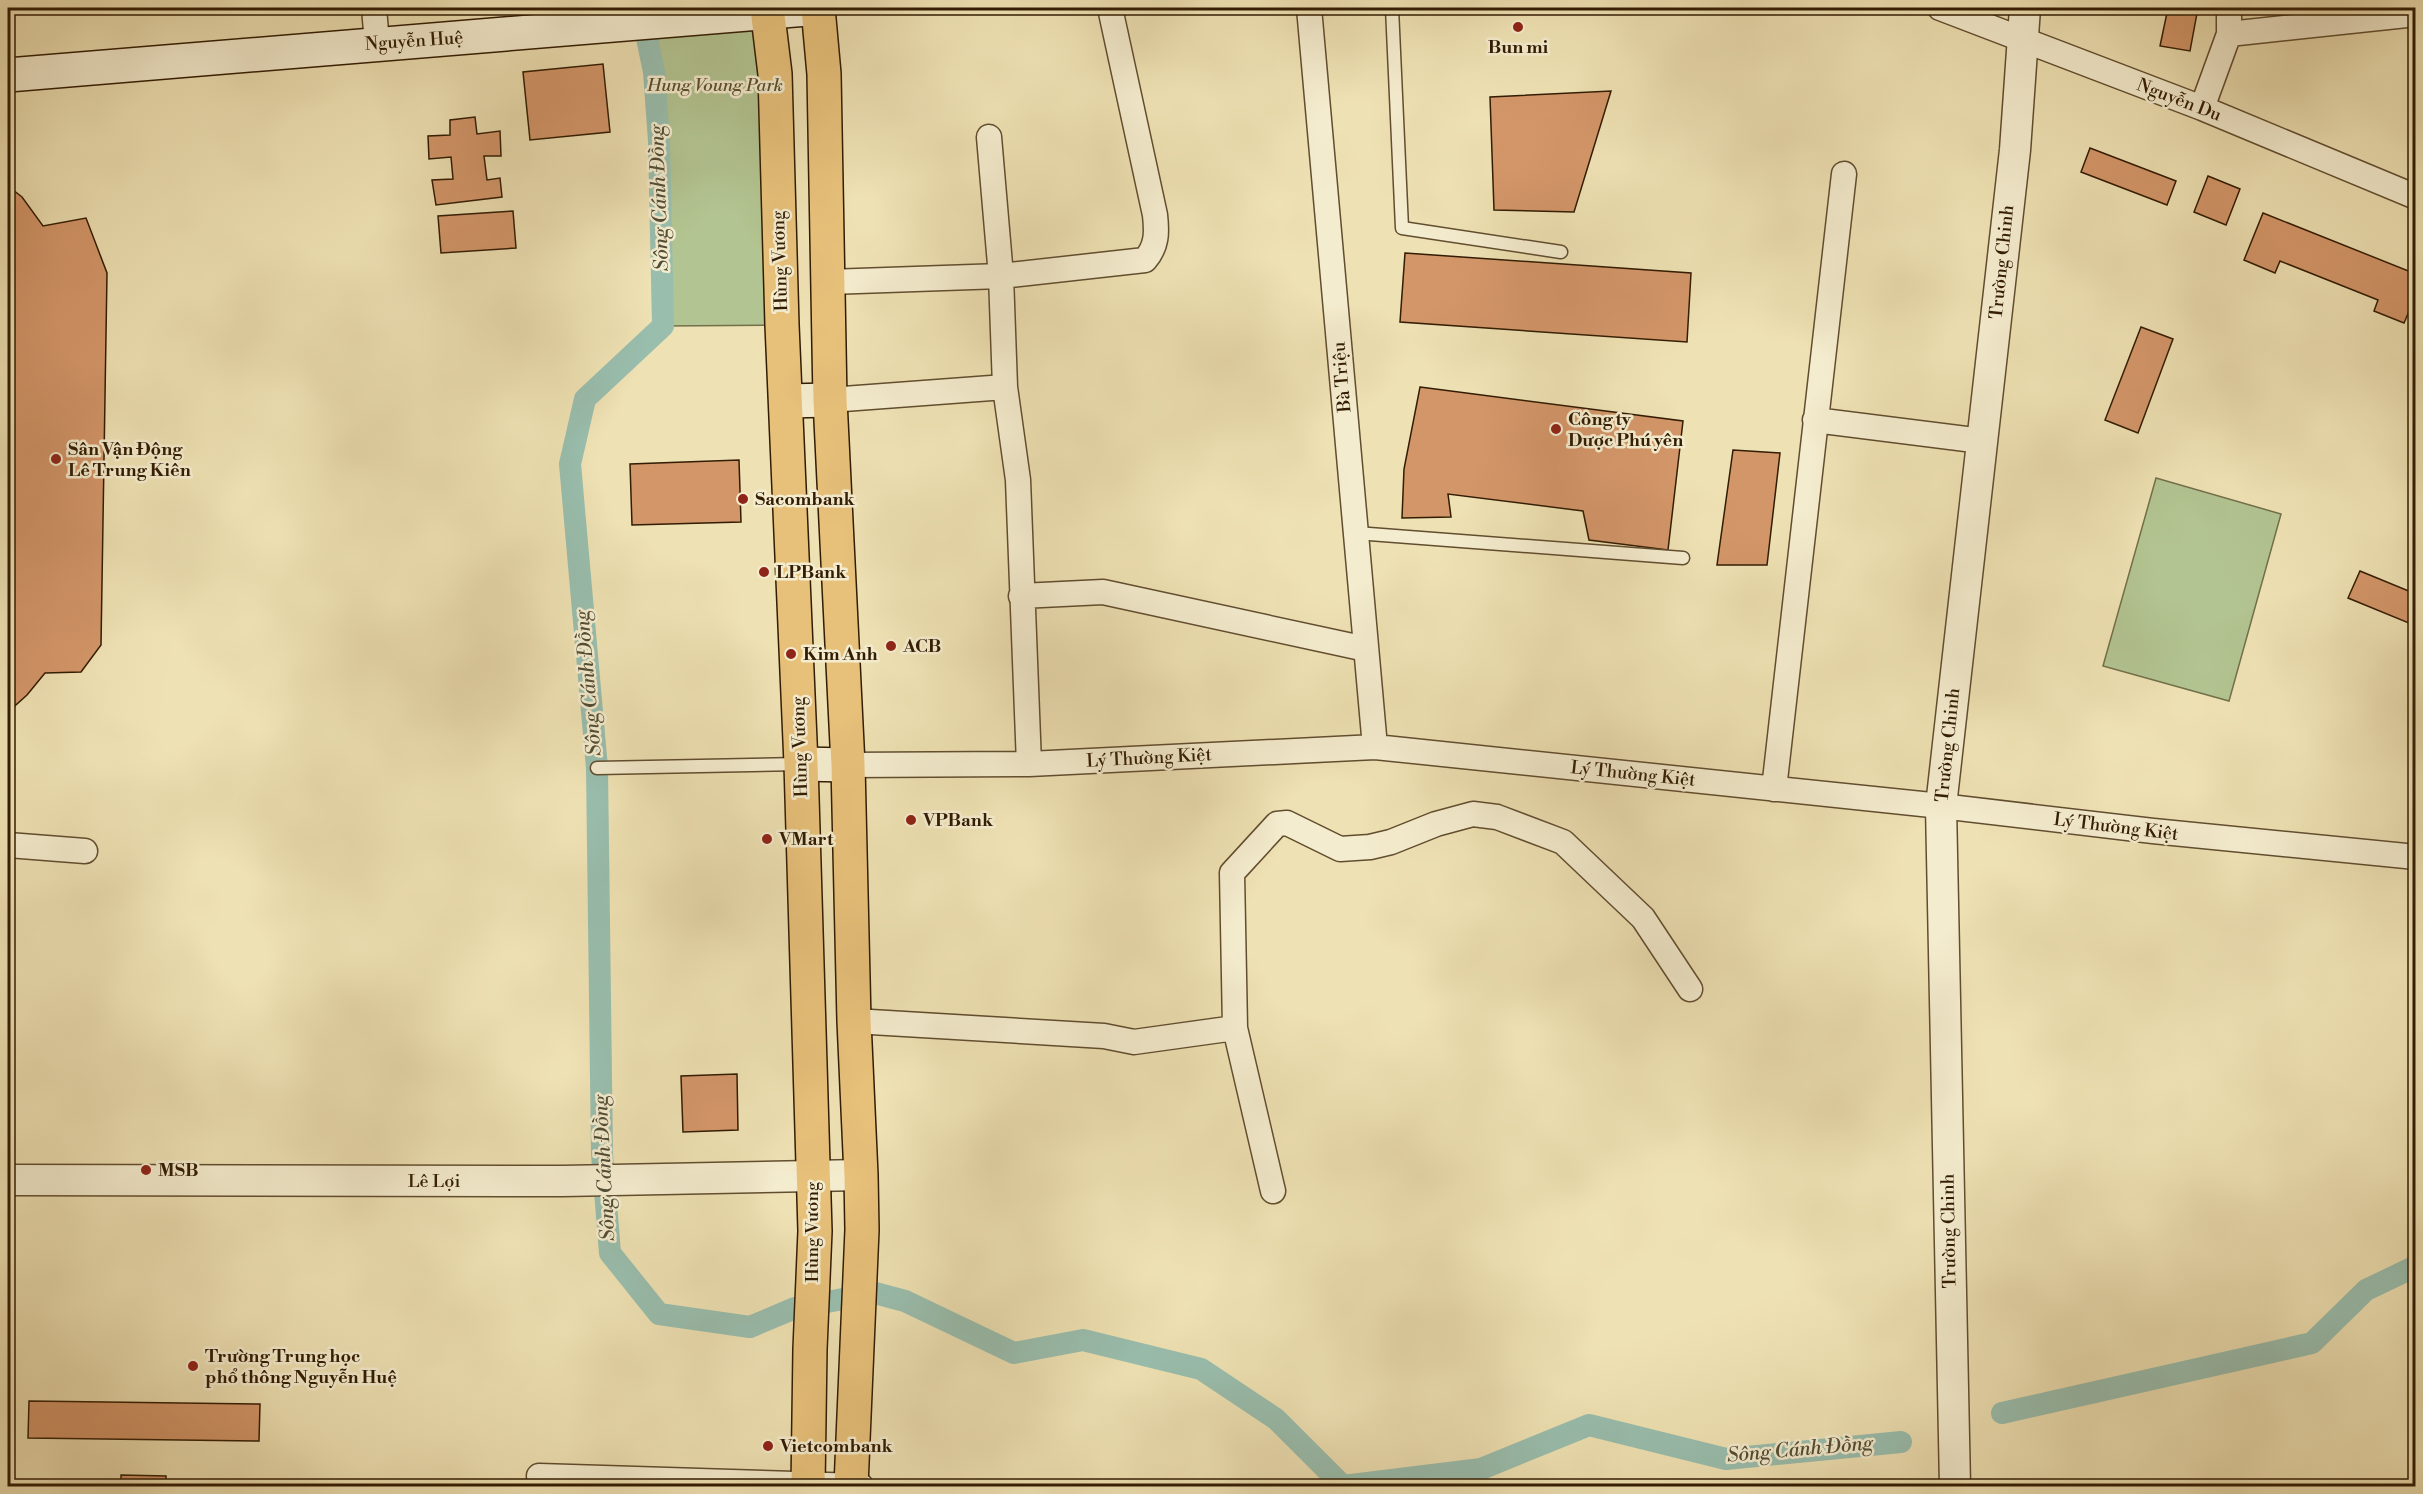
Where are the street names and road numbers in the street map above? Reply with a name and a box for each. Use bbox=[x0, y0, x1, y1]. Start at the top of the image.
street label: Nguyễn Huệ bbox=[364, 26, 464, 56]
street label: Nguyễn Du bbox=[2133, 73, 2225, 127]
street label: Trường Chinh bbox=[1985, 203, 2019, 320]
street label: Hùng Vương bbox=[767, 210, 793, 312]
street label: Bà Triệu bbox=[1327, 340, 1357, 414]
street label: Trường Chinh bbox=[1931, 686, 1965, 803]
street label: Hùng Vương bbox=[787, 696, 813, 798]
street label: Lý Thường Kiệt bbox=[1086, 743, 1213, 773]
street label: Lý Thường Kiệt bbox=[1569, 756, 1697, 792]
street label: Lý Thường Kiệt bbox=[2052, 808, 2180, 846]
street label: Lê Lợi bbox=[408, 1170, 460, 1193]
street label: Trường Chinh bbox=[1936, 1173, 1962, 1289]
street label: Hùng Vương bbox=[801, 1181, 824, 1282]

